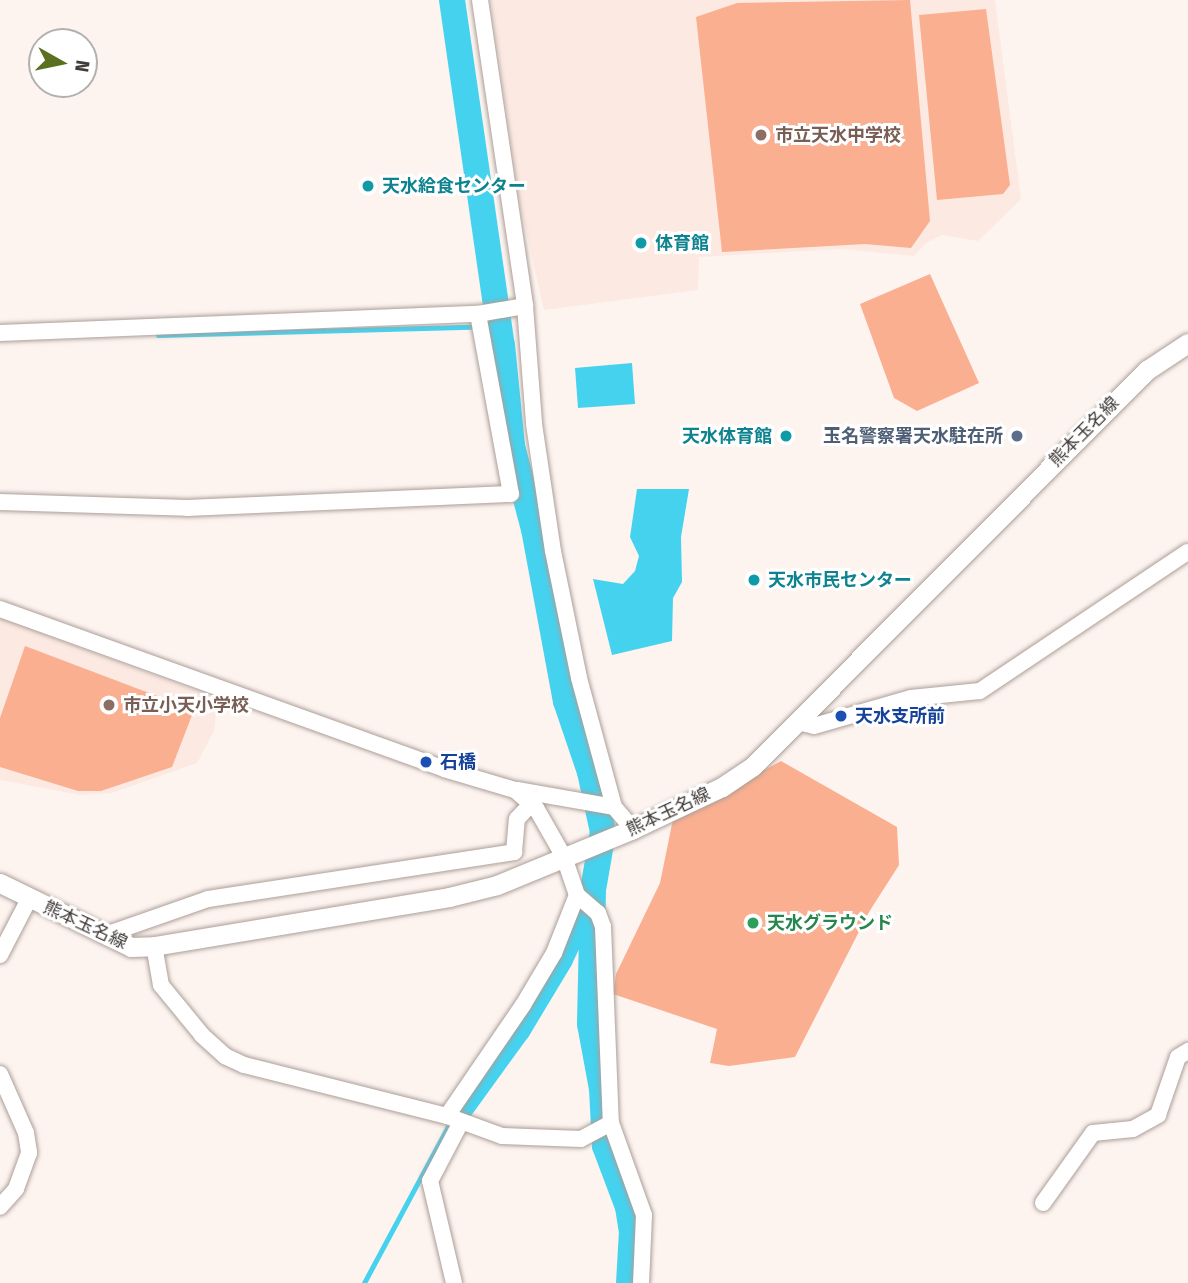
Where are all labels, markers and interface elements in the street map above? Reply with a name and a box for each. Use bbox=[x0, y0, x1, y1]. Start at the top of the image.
north arrow bbox=[28, 28, 98, 98]
text: N bbox=[70, 59, 95, 73]
place label: 市立天水中学校 bbox=[775, 124, 901, 146]
marker: 市立天水中学校 bbox=[753, 127, 769, 143]
place label: 天水給食センター bbox=[382, 175, 526, 197]
marker: 天水給食センター bbox=[360, 178, 376, 194]
place label: 体育館 bbox=[655, 232, 709, 254]
marker: 体育館 bbox=[633, 235, 649, 251]
street label: 熊本玉名線 bbox=[1045, 393, 1123, 471]
place label: 天水体育館 bbox=[682, 425, 772, 447]
place label: 玉名警察署天水駐在所 bbox=[823, 425, 1003, 447]
marker: 天水体育館 bbox=[778, 428, 794, 444]
marker: 玉名警察署天水駐在所 bbox=[1009, 428, 1025, 444]
place label: 天水市民センター bbox=[768, 569, 912, 591]
marker: 天水市民センター bbox=[746, 572, 762, 588]
place label: 市立小天小学校 bbox=[123, 694, 249, 716]
marker: 市立小天小学校 bbox=[101, 697, 117, 713]
place label: 天水支所前 bbox=[855, 705, 945, 727]
marker: 天水支所前 bbox=[833, 708, 849, 724]
place label: 石橋 bbox=[440, 751, 476, 773]
marker: 石橋 bbox=[418, 754, 434, 770]
street label: 熊本玉名線 bbox=[623, 783, 713, 841]
street label: 熊本玉名線 bbox=[40, 896, 130, 954]
place label: 天水グラウンド bbox=[767, 912, 893, 934]
marker: 天水グラウンド bbox=[745, 915, 761, 931]

